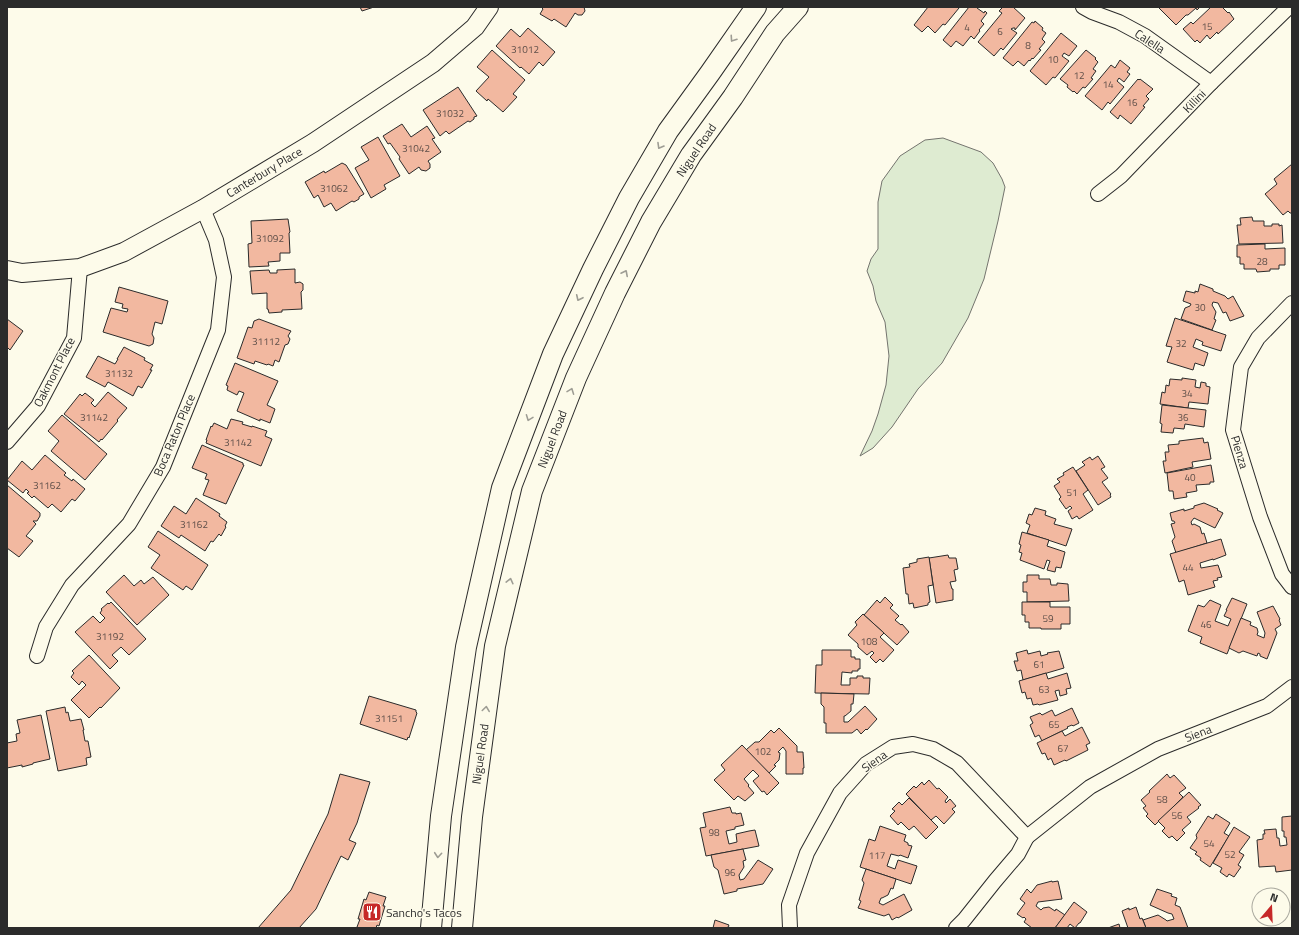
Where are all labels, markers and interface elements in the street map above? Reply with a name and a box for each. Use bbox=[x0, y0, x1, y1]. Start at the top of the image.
house number: 15 bbox=[1201, 19, 1213, 34]
house number: 4 bbox=[964, 20, 970, 35]
house number: 6 bbox=[997, 24, 1003, 39]
street label: Calella bbox=[1131, 24, 1169, 58]
one-way arrow bbox=[730, 35, 738, 42]
house number: 8 bbox=[1025, 38, 1031, 53]
house number: 31012 bbox=[511, 42, 539, 57]
house number: 10 bbox=[1047, 52, 1059, 67]
house number: 12 bbox=[1073, 68, 1085, 83]
house number: 14 bbox=[1102, 77, 1114, 92]
street label: Killini bbox=[1178, 85, 1210, 117]
house number: 16 bbox=[1126, 95, 1138, 110]
house number: 31032 bbox=[436, 106, 464, 121]
street label: Niguel Road bbox=[671, 120, 721, 180]
house number: 31042 bbox=[402, 141, 430, 156]
street label: Canterbury Place bbox=[222, 142, 306, 202]
one-way arrow bbox=[657, 142, 664, 149]
house number: 31062 bbox=[320, 181, 348, 196]
house number: 31092 bbox=[256, 231, 284, 246]
house number: 28 bbox=[1256, 254, 1268, 269]
one-way arrow bbox=[621, 270, 628, 277]
one-way arrow bbox=[576, 294, 584, 301]
house number: 30 bbox=[1194, 300, 1206, 315]
street label: Oakmont Place bbox=[28, 334, 80, 410]
house number: 31112 bbox=[252, 334, 280, 349]
house number: 32 bbox=[1175, 336, 1187, 351]
house number: 31132 bbox=[105, 366, 133, 381]
house number: 34 bbox=[1181, 386, 1193, 401]
one-way arrow bbox=[566, 388, 574, 395]
street label: Boca Raton Place bbox=[148, 391, 200, 479]
street label: Niguel Road bbox=[532, 407, 572, 471]
house number: 31142 bbox=[80, 410, 108, 425]
house number: 36 bbox=[1177, 410, 1189, 425]
one-way arrow bbox=[525, 414, 533, 421]
street label: Pienza bbox=[1226, 433, 1254, 471]
house number: 31142 bbox=[224, 435, 252, 450]
house number: 40 bbox=[1184, 470, 1196, 485]
house number: 31162 bbox=[33, 478, 61, 493]
house number: 51 bbox=[1066, 485, 1078, 500]
house number: 31162 bbox=[180, 517, 208, 532]
house number: 44 bbox=[1182, 560, 1194, 575]
one-way arrow bbox=[506, 578, 514, 585]
house number: 59 bbox=[1042, 611, 1054, 626]
house number: 46 bbox=[1200, 617, 1212, 632]
house number: 31192 bbox=[96, 629, 124, 644]
house number: 108 bbox=[861, 634, 878, 649]
house number: 61 bbox=[1033, 657, 1045, 672]
house number: 63 bbox=[1038, 682, 1050, 697]
one-way arrow bbox=[481, 706, 490, 712]
house number: 31151 bbox=[375, 711, 403, 726]
house number: 65 bbox=[1048, 717, 1060, 732]
street label: Siena bbox=[1182, 719, 1214, 747]
street label: Niguel Road bbox=[466, 723, 494, 785]
house number: 67 bbox=[1057, 741, 1069, 756]
house number: 102 bbox=[755, 744, 771, 759]
street label: Siena bbox=[857, 745, 891, 777]
house number: 58 bbox=[1156, 792, 1168, 807]
house number: 56 bbox=[1171, 808, 1183, 823]
house number: 98 bbox=[708, 825, 720, 840]
house number: 54 bbox=[1203, 836, 1215, 851]
house number: 52 bbox=[1224, 847, 1236, 862]
house number: 117 bbox=[869, 848, 885, 863]
one-way arrow bbox=[434, 852, 443, 858]
house number: 96 bbox=[724, 865, 736, 880]
north arrow bbox=[1251, 887, 1291, 927]
text: N bbox=[1268, 889, 1280, 906]
restaurant icon: Sancho's Tacos bbox=[361, 901, 383, 923]
place label: Sancho's Tacos bbox=[386, 903, 462, 922]

